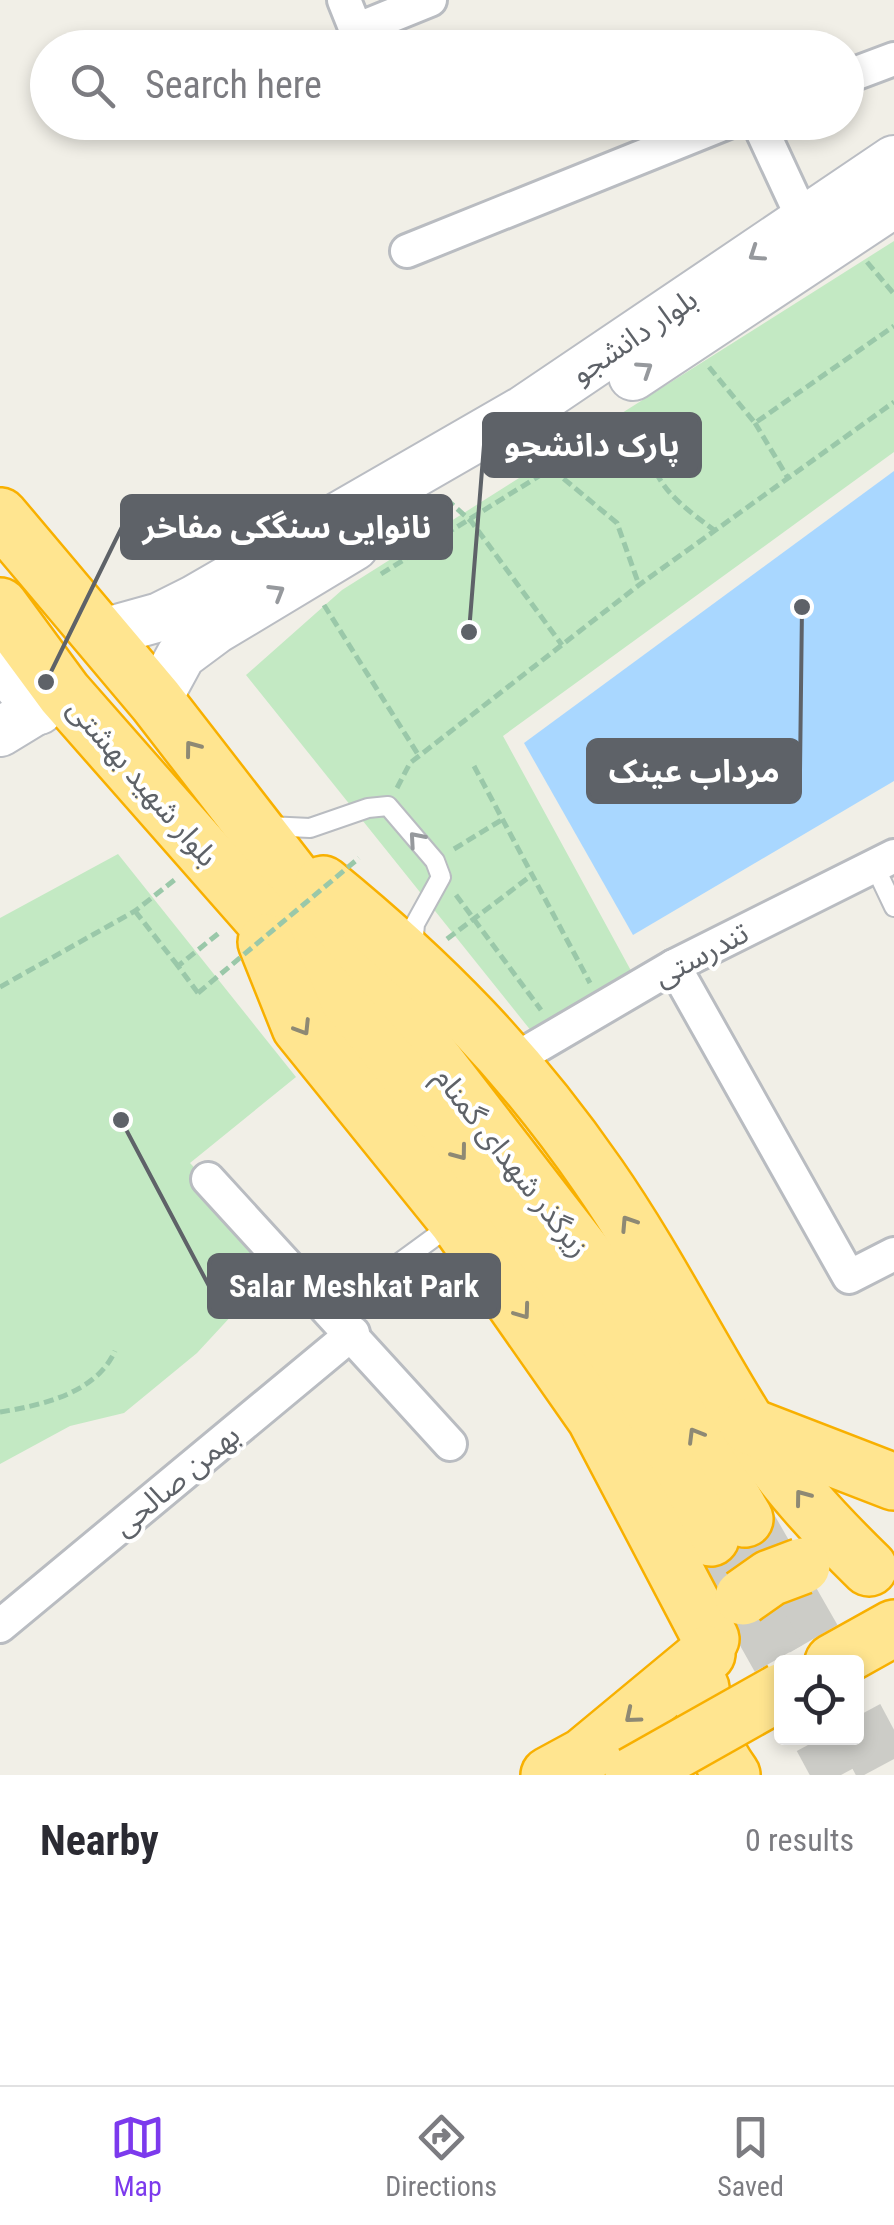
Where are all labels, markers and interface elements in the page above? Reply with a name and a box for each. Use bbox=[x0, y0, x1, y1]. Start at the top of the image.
search box bbox=[30, 30, 864, 140]
icon: search bbox=[65, 58, 120, 113]
text: Search here bbox=[145, 63, 322, 107]
one-way arrow bbox=[748, 242, 767, 260]
street label: بلوار دانشجو bbox=[564, 281, 704, 391]
one-way arrow bbox=[634, 362, 652, 381]
callout: پارک دانشجو bbox=[484, 414, 700, 476]
text: پارک دانشجو bbox=[504, 426, 680, 467]
callout: نانوایی سنگکی مفاخر bbox=[122, 496, 451, 558]
text: نانوایی سنگکی مفاخر bbox=[141, 508, 431, 546]
one-way arrow bbox=[266, 585, 284, 604]
street label: بلوار شهید بهشتی bbox=[61, 691, 225, 873]
callout: مرداب عینک bbox=[588, 740, 800, 802]
one-way arrow bbox=[186, 741, 203, 759]
text: مرداب عینک bbox=[608, 752, 780, 790]
one-way arrow bbox=[410, 832, 428, 851]
street label: تندرستی bbox=[648, 915, 754, 993]
one-way arrow bbox=[291, 1017, 310, 1035]
street label: زیرگذر شهدای گمنام bbox=[423, 1060, 597, 1267]
one-way arrow bbox=[448, 1142, 466, 1160]
one-way arrow bbox=[622, 1216, 641, 1234]
callout: Salar Meshkat Park bbox=[209, 1255, 499, 1317]
text: Salar Meshkat Park bbox=[229, 1267, 480, 1305]
one-way arrow bbox=[511, 1301, 530, 1320]
street label: بهمن صالحی bbox=[106, 1417, 246, 1543]
one-way arrow bbox=[688, 1428, 708, 1446]
one-way arrow bbox=[796, 1490, 814, 1508]
map controls bbox=[774, 1655, 864, 1745]
button: locate bbox=[774, 1655, 864, 1745]
one-way arrow bbox=[625, 1704, 643, 1722]
text: Nearby bbox=[40, 1816, 159, 1865]
text: 0 results bbox=[745, 1821, 854, 1859]
tab: Map bbox=[110, 2110, 165, 2203]
tab: Directions bbox=[385, 2110, 497, 2203]
tab: Saved bbox=[717, 2110, 784, 2203]

